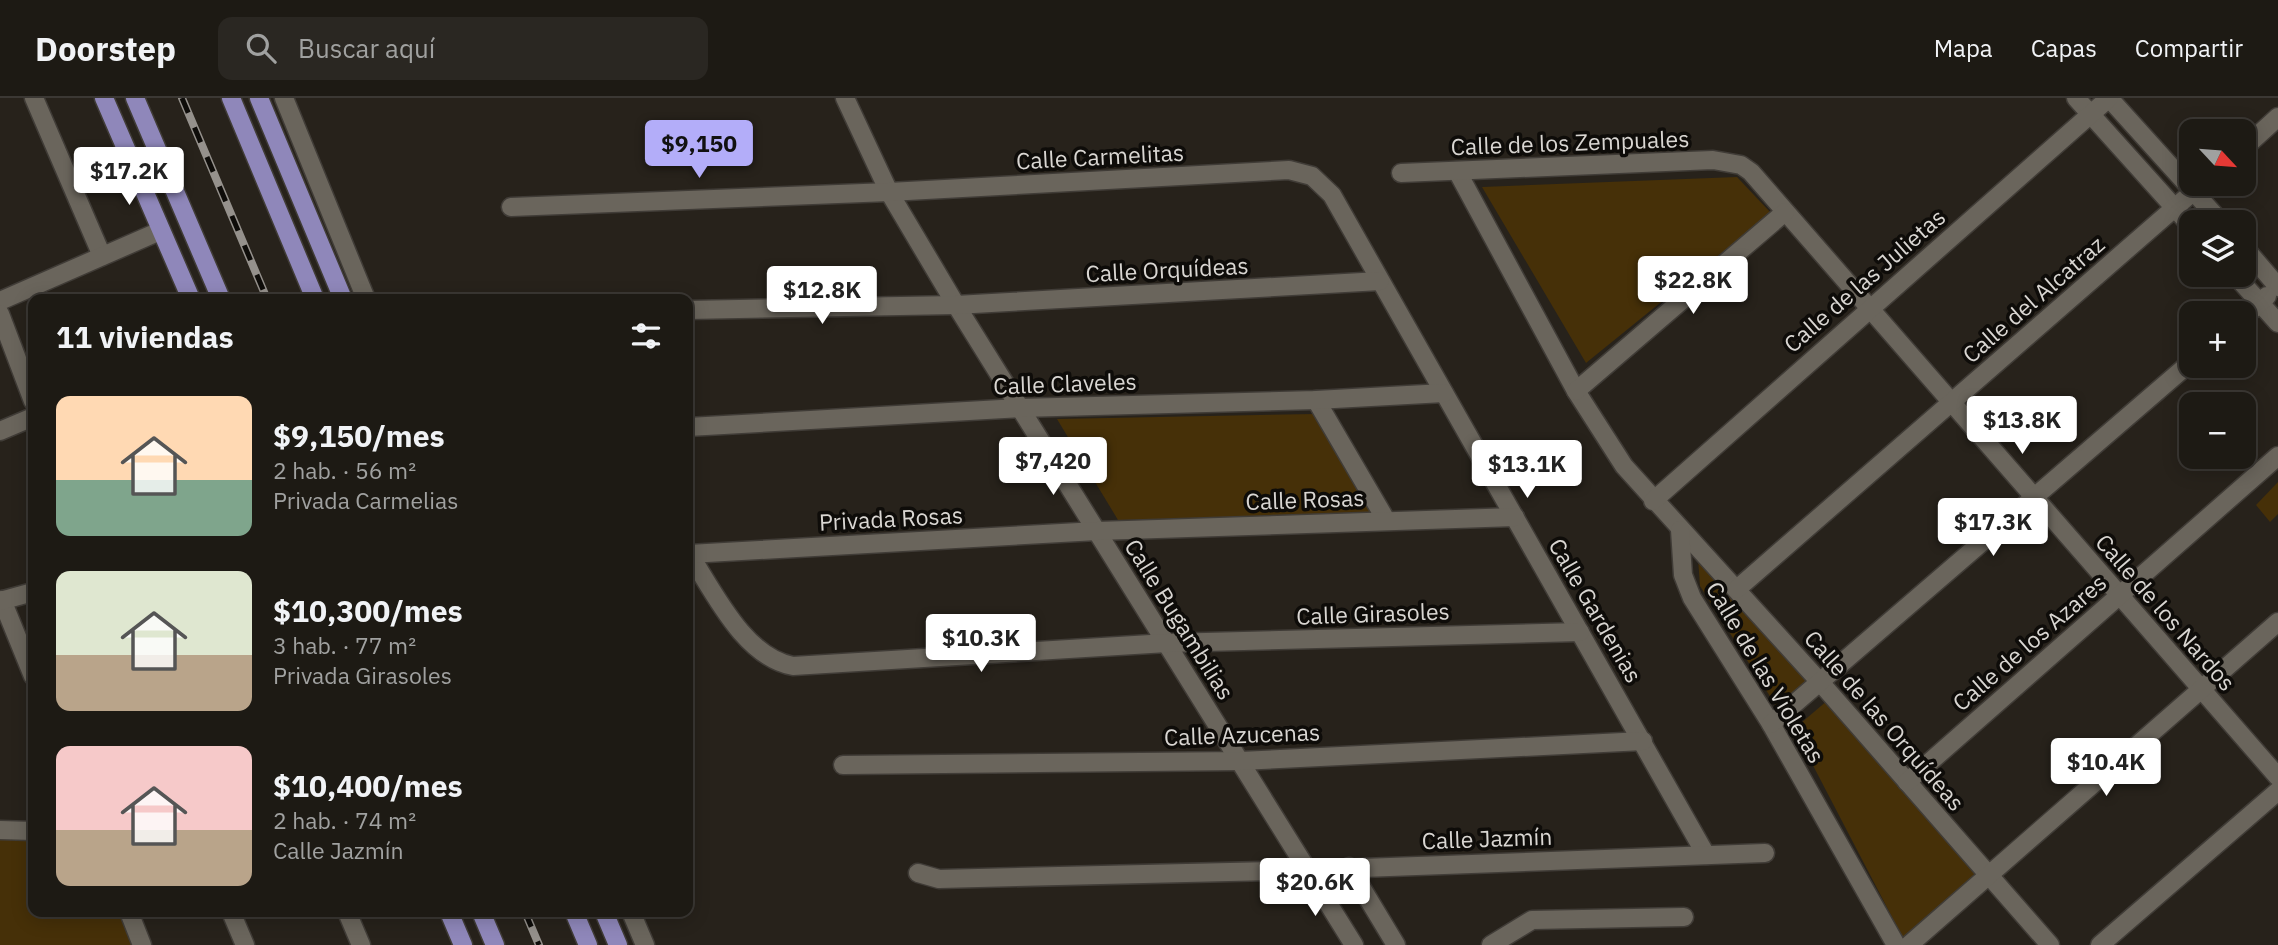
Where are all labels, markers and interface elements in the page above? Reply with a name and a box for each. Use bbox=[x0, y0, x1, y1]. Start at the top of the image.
search box bbox=[218, 17, 708, 80]
text: Doorstep bbox=[35, 27, 176, 70]
icon: search bbox=[242, 29, 280, 67]
text: Buscar aquí bbox=[298, 31, 435, 65]
text: Mapa bbox=[1934, 32, 1993, 64]
text: Capas bbox=[2031, 32, 2097, 64]
text: Compartir bbox=[2135, 32, 2243, 64]
north arrow bbox=[2179, 119, 2256, 196]
map controls bbox=[2179, 119, 2256, 469]
pin: $9,150 bbox=[642, 120, 756, 180]
street label: Calle de los Zempuales bbox=[1450, 123, 1690, 161]
text: $9,150 bbox=[661, 128, 737, 158]
street label: Calle Carmelitas bbox=[1015, 137, 1185, 175]
pin: $17.2K bbox=[72, 148, 186, 207]
text: $17.2K bbox=[90, 155, 168, 185]
street label: Calle de las Julietas bbox=[1777, 202, 1951, 358]
button: layers bbox=[2179, 210, 2256, 287]
street label: Calle del Alcatraz bbox=[1956, 229, 2110, 369]
street label: Calle Orquídeas bbox=[1085, 250, 1249, 288]
pin: $22.8K bbox=[1636, 256, 1750, 316]
text: $22.8K bbox=[1654, 264, 1732, 294]
pin: $12.8K bbox=[765, 266, 879, 326]
text: $12.8K bbox=[783, 274, 861, 304]
button: + bbox=[2179, 301, 2256, 378]
text: 11 viviendas bbox=[56, 317, 234, 356]
icon: filters bbox=[627, 317, 665, 355]
street label: Calle Claveles bbox=[993, 366, 1137, 400]
button: − bbox=[2179, 392, 2256, 469]
pin: $13.8K bbox=[1965, 396, 2079, 456]
text: $13.8K bbox=[1983, 404, 2061, 434]
text: $9,150/mes bbox=[273, 416, 445, 455]
icon: home bbox=[112, 424, 196, 508]
pin: $7,420 bbox=[996, 438, 1110, 497]
pin: $13.1K bbox=[1470, 440, 1584, 500]
text: $7,420 bbox=[1015, 445, 1091, 475]
text: $13.1K bbox=[1488, 448, 1566, 478]
text: 2 hab. · 56 m² bbox=[273, 455, 416, 485]
street label: Calle Rosas bbox=[1245, 482, 1365, 516]
text: Privada Carmelias bbox=[273, 485, 459, 515]
pin: $17.3K bbox=[1936, 498, 2050, 558]
street label: Privada Rosas bbox=[818, 499, 964, 537]
text: $17.3K bbox=[1954, 506, 2032, 536]
street label: Calle de los Nardos bbox=[2090, 527, 2242, 697]
street label: Calle Gardenias bbox=[1543, 532, 1649, 688]
street label: Calle Bugambilias bbox=[1118, 533, 1242, 705]
street label: Calle de los Azares bbox=[1946, 567, 2112, 717]
street label: Calle de las Violetas bbox=[1700, 576, 1832, 768]
text: $10,300/mes bbox=[273, 591, 463, 630]
street label: Calle Girasoles bbox=[1296, 595, 1450, 631]
icon: home bbox=[112, 599, 196, 683]
pin: $10.3K bbox=[924, 614, 1038, 674]
text: $10.3K bbox=[942, 622, 1020, 652]
street label: Calle de las Orquídeas bbox=[1798, 623, 1972, 817]
text: 3 hab. · 77 m² bbox=[273, 630, 416, 660]
text: Privada Girasoles bbox=[273, 660, 452, 690]
street label: Calle Azucenas bbox=[1163, 716, 1321, 752]
pin: $10.4K bbox=[2049, 738, 2163, 798]
text: $10.4K bbox=[2067, 746, 2145, 776]
text: $10,400/mes bbox=[273, 766, 463, 805]
icon: home bbox=[112, 774, 196, 858]
text: 2 hab. · 74 m² bbox=[273, 805, 416, 835]
street label: Calle Jazmín bbox=[1421, 821, 1553, 855]
text: Calle Jazmín bbox=[273, 835, 404, 865]
pin: $20.6K bbox=[1258, 858, 1372, 918]
text: $20.6K bbox=[1276, 866, 1354, 896]

